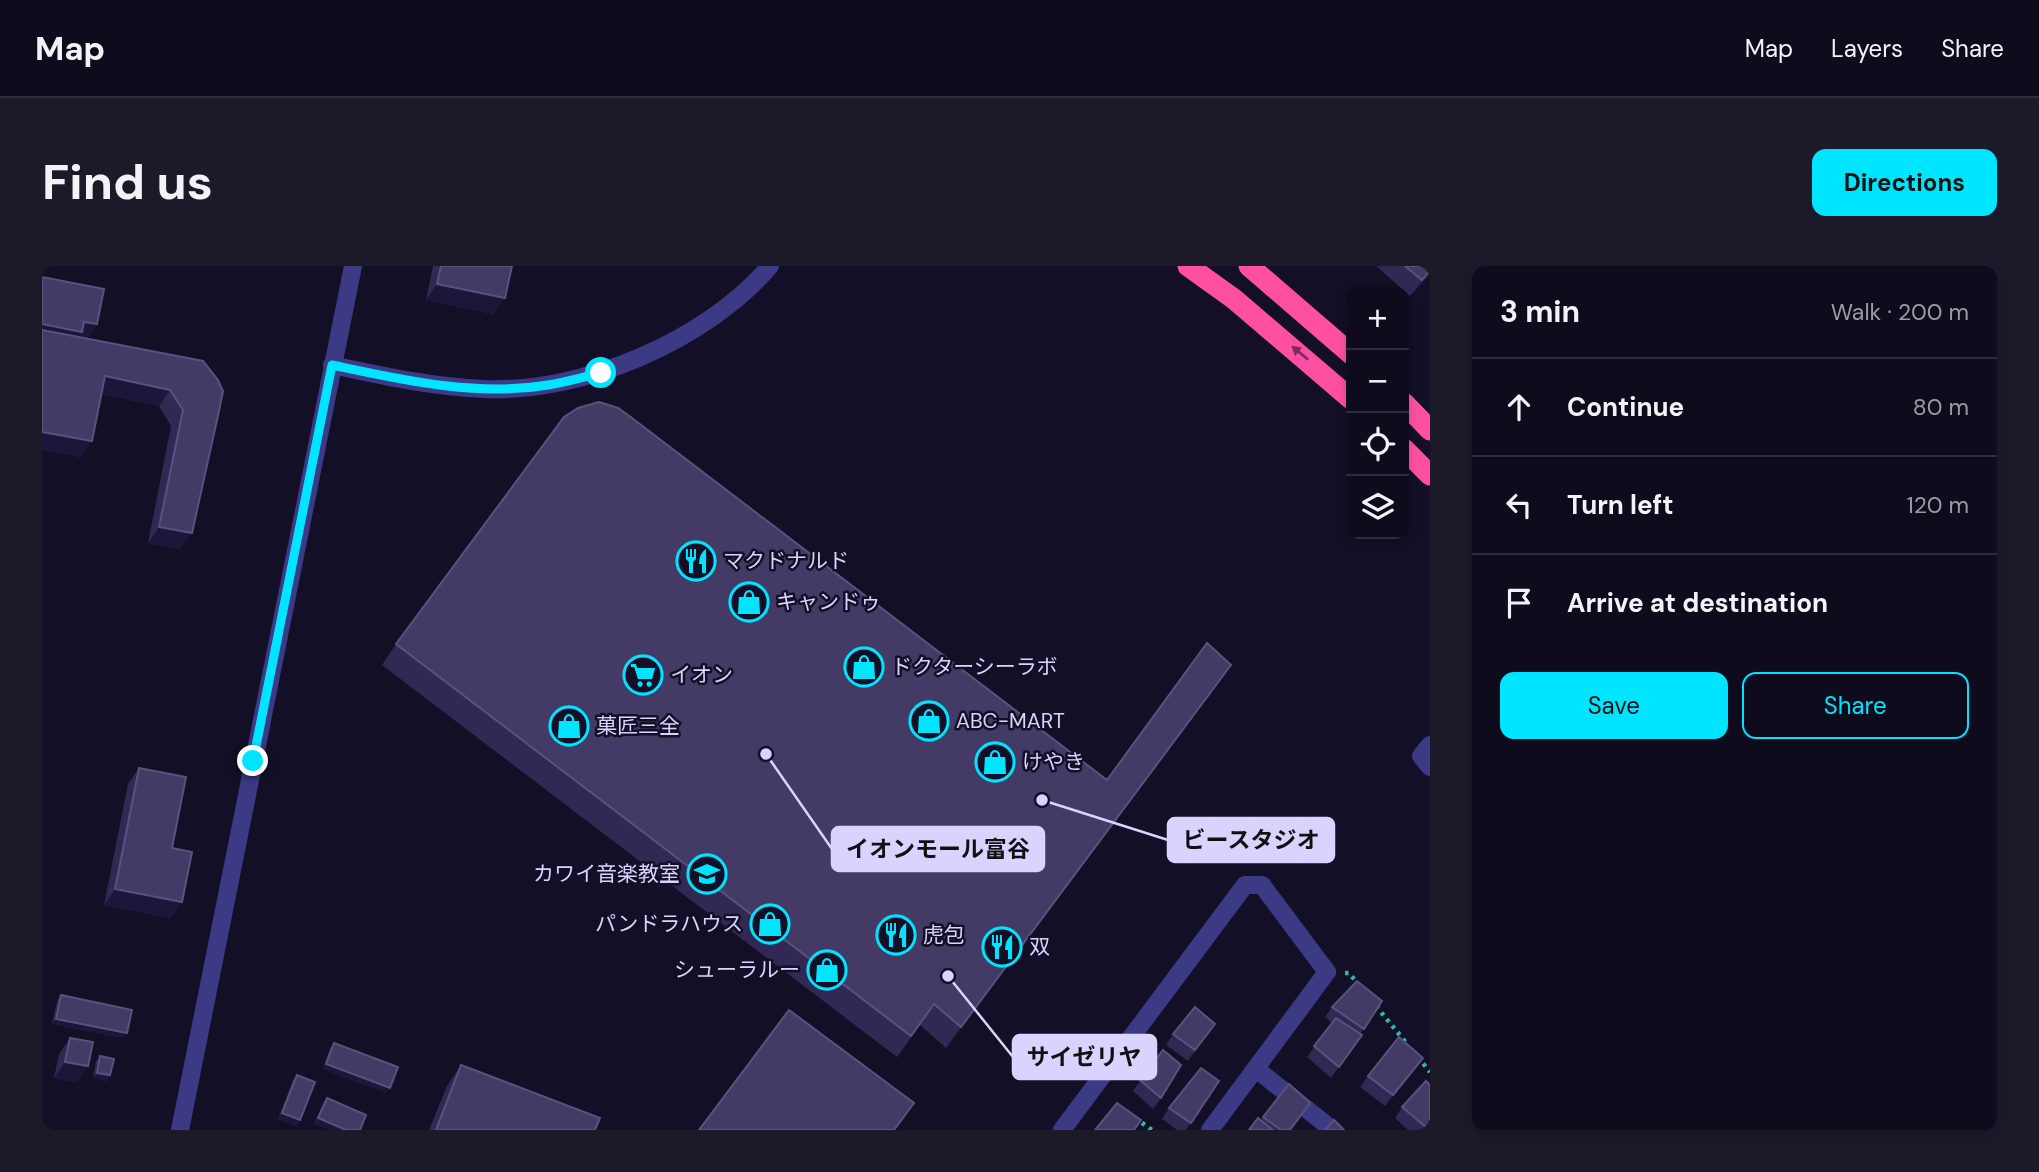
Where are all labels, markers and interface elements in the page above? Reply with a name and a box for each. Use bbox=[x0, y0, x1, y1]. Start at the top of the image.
text: Map bbox=[35, 27, 105, 70]
text: Map bbox=[1745, 33, 1793, 64]
text: Layers bbox=[1831, 33, 1903, 64]
text: Share bbox=[1941, 33, 2004, 64]
button: Directions bbox=[1812, 149, 1997, 216]
text: Find us bbox=[42, 150, 213, 214]
map controls bbox=[1346, 287, 1409, 539]
button: + bbox=[1346, 287, 1409, 350]
text: 3 min bbox=[1500, 292, 1580, 331]
text: Walk · 200 m bbox=[1831, 297, 1969, 327]
one-way arrow bbox=[1292, 346, 1310, 361]
button: − bbox=[1346, 350, 1409, 413]
route start bbox=[585, 357, 616, 388]
icon: ahead bbox=[1500, 388, 1538, 426]
text: Continue bbox=[1567, 390, 1684, 424]
text: 80 m bbox=[1913, 392, 1969, 422]
button: locate bbox=[1346, 413, 1409, 476]
button: layers bbox=[1346, 476, 1409, 539]
icon: left bbox=[1500, 486, 1538, 524]
text: Turn left bbox=[1567, 488, 1674, 522]
text: 120 m bbox=[1906, 490, 1969, 520]
restaurant icon: マクドナルド bbox=[675, 540, 717, 582]
place label: マクドナルド bbox=[723, 547, 849, 575]
shop icon: キャンドゥ bbox=[728, 581, 770, 623]
icon: arrive bbox=[1500, 584, 1538, 622]
text: Arrive at destination bbox=[1567, 586, 1828, 620]
place label: キャンドゥ bbox=[776, 588, 881, 616]
shop icon: ドクターシーラボ bbox=[843, 646, 885, 688]
place label: ドクターシーラボ bbox=[891, 653, 1058, 681]
supermarket icon: イオン bbox=[622, 654, 664, 696]
place label: イオン bbox=[670, 661, 733, 689]
button: Save bbox=[1500, 672, 1728, 739]
button: Share bbox=[1742, 672, 1969, 739]
shop icon: ABC-MART bbox=[908, 700, 950, 742]
shop icon: 菓匠三全 bbox=[548, 705, 590, 747]
place label: ABC-MART bbox=[956, 707, 1065, 735]
place label: 菓匠三全 bbox=[596, 712, 680, 740]
shop icon: けやき bbox=[974, 741, 1016, 783]
route end bbox=[237, 745, 268, 776]
place label: けやき bbox=[1022, 748, 1085, 776]
callout: ビースタジオ bbox=[1168, 818, 1334, 862]
text: ビースタジオ bbox=[1183, 825, 1319, 855]
callout: イオンモール富谷 bbox=[832, 827, 1044, 871]
text: イオンモール富谷 bbox=[846, 834, 1030, 864]
school or university icon: カワイ音楽教室 bbox=[686, 853, 728, 895]
place label: カワイ音楽教室 bbox=[533, 860, 680, 888]
shop icon: パンドラハウス bbox=[749, 903, 791, 945]
place label: パンドラハウス bbox=[595, 910, 743, 938]
restaurant icon: 虎包 bbox=[875, 914, 917, 956]
place label: 虎包 bbox=[923, 921, 965, 949]
restaurant icon: 双 bbox=[981, 926, 1023, 968]
place label: 双 bbox=[1029, 933, 1050, 961]
shop icon: シューラルー bbox=[806, 949, 848, 991]
place label: シューラルー bbox=[674, 956, 800, 984]
callout: サイゼリヤ bbox=[1013, 1035, 1156, 1079]
text: サイゼリヤ bbox=[1027, 1042, 1142, 1072]

